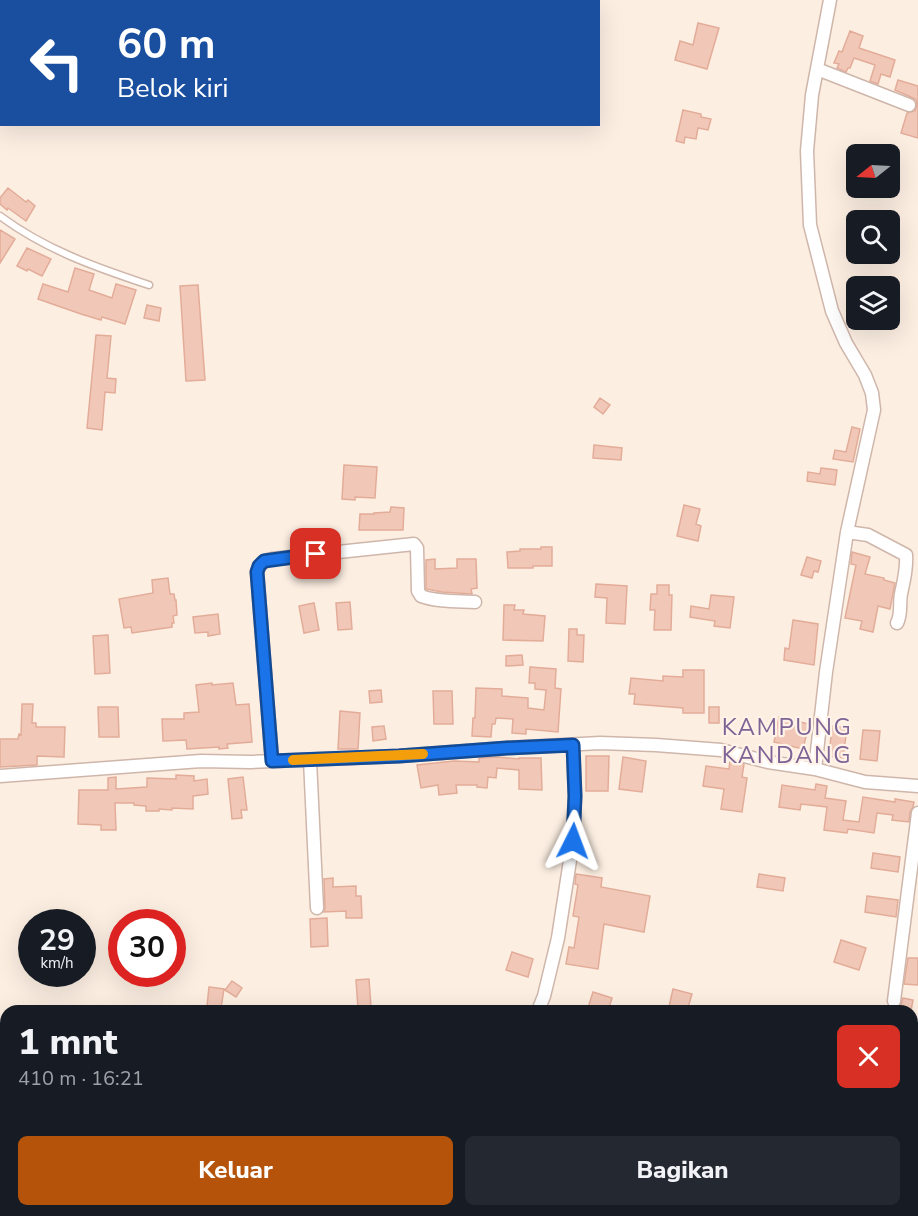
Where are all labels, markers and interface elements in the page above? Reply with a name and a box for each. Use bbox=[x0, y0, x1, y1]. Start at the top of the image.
text: 60 m bbox=[117, 16, 216, 73]
icon: left bbox=[18, 24, 96, 102]
text: Belok kiri bbox=[117, 70, 229, 107]
north arrow bbox=[846, 144, 900, 198]
map controls bbox=[846, 144, 900, 330]
button: search bbox=[846, 210, 900, 264]
button: layers bbox=[846, 276, 900, 330]
pin bbox=[290, 528, 341, 579]
icon: arrive bbox=[299, 537, 332, 570]
district label: KAMPUNG KANDANG bbox=[722, 711, 852, 771]
position arrow bbox=[541, 809, 605, 873]
speed limit sign: 30 bbox=[108, 909, 186, 987]
text: 29 bbox=[39, 920, 75, 961]
text: km/h bbox=[40, 953, 74, 973]
text: 1 mnt bbox=[18, 1018, 118, 1067]
button: close bbox=[837, 1025, 900, 1088]
text: 410 m · 16:21 bbox=[18, 1065, 144, 1092]
button: Keluar bbox=[18, 1136, 453, 1205]
button: Bagikan bbox=[465, 1136, 900, 1205]

